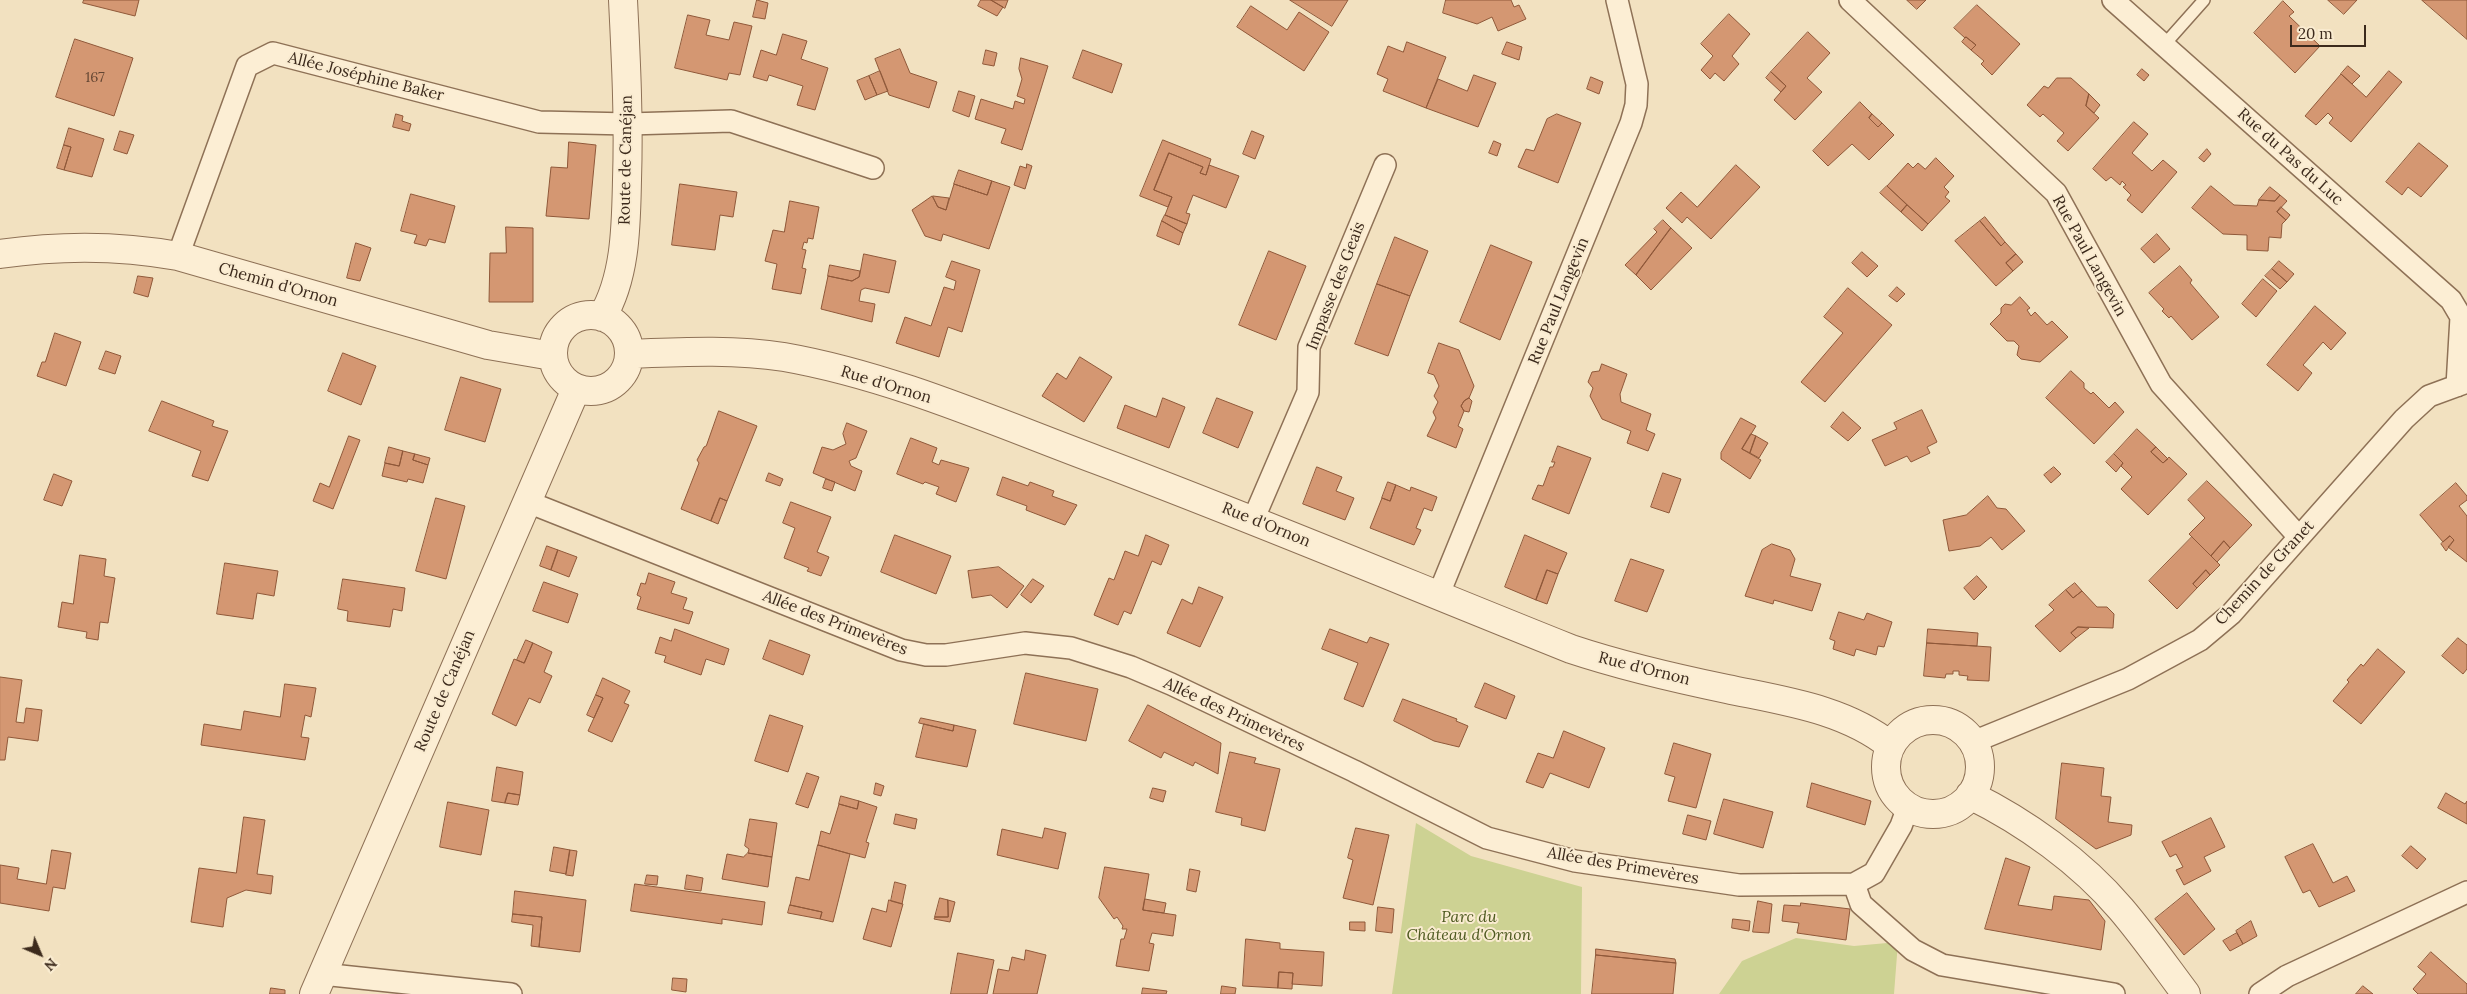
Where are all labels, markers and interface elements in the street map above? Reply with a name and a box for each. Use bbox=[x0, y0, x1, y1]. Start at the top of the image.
scale bar bbox=[2292, 15, 2368, 47]
text: 20 m bbox=[2298, 24, 2333, 43]
street label: Allée Joséphine Baker bbox=[286, 48, 446, 106]
house number: 167 bbox=[85, 70, 105, 86]
street label: Route de Canéjan bbox=[615, 95, 637, 225]
street label: Rue du Pas du Luc bbox=[2233, 104, 2347, 210]
street label: Rue Paul Langevin bbox=[2048, 192, 2130, 320]
street label: Impasse des Geais bbox=[1303, 219, 1369, 353]
street label: Rue Paul Langevin bbox=[1525, 235, 1593, 367]
street label: Chemin d'Ornon bbox=[216, 259, 340, 311]
street label: Rue d'Ornon bbox=[838, 362, 934, 408]
street label: Rue d'Ornon bbox=[1219, 499, 1313, 551]
street label: Chemin de Granet bbox=[2211, 517, 2319, 629]
street label: Allée des Primevères bbox=[760, 587, 910, 659]
street label: Route de Canéjan bbox=[411, 627, 479, 755]
street label: Rue d'Ornon bbox=[1596, 648, 1692, 690]
street label: Allée des Primevères bbox=[1160, 674, 1308, 756]
street label: Allée des Primevères bbox=[1546, 843, 1700, 889]
park label: Parc du Château d'Ornon bbox=[1407, 907, 1531, 945]
north arrow bbox=[15, 929, 65, 979]
text: N bbox=[40, 954, 61, 975]

